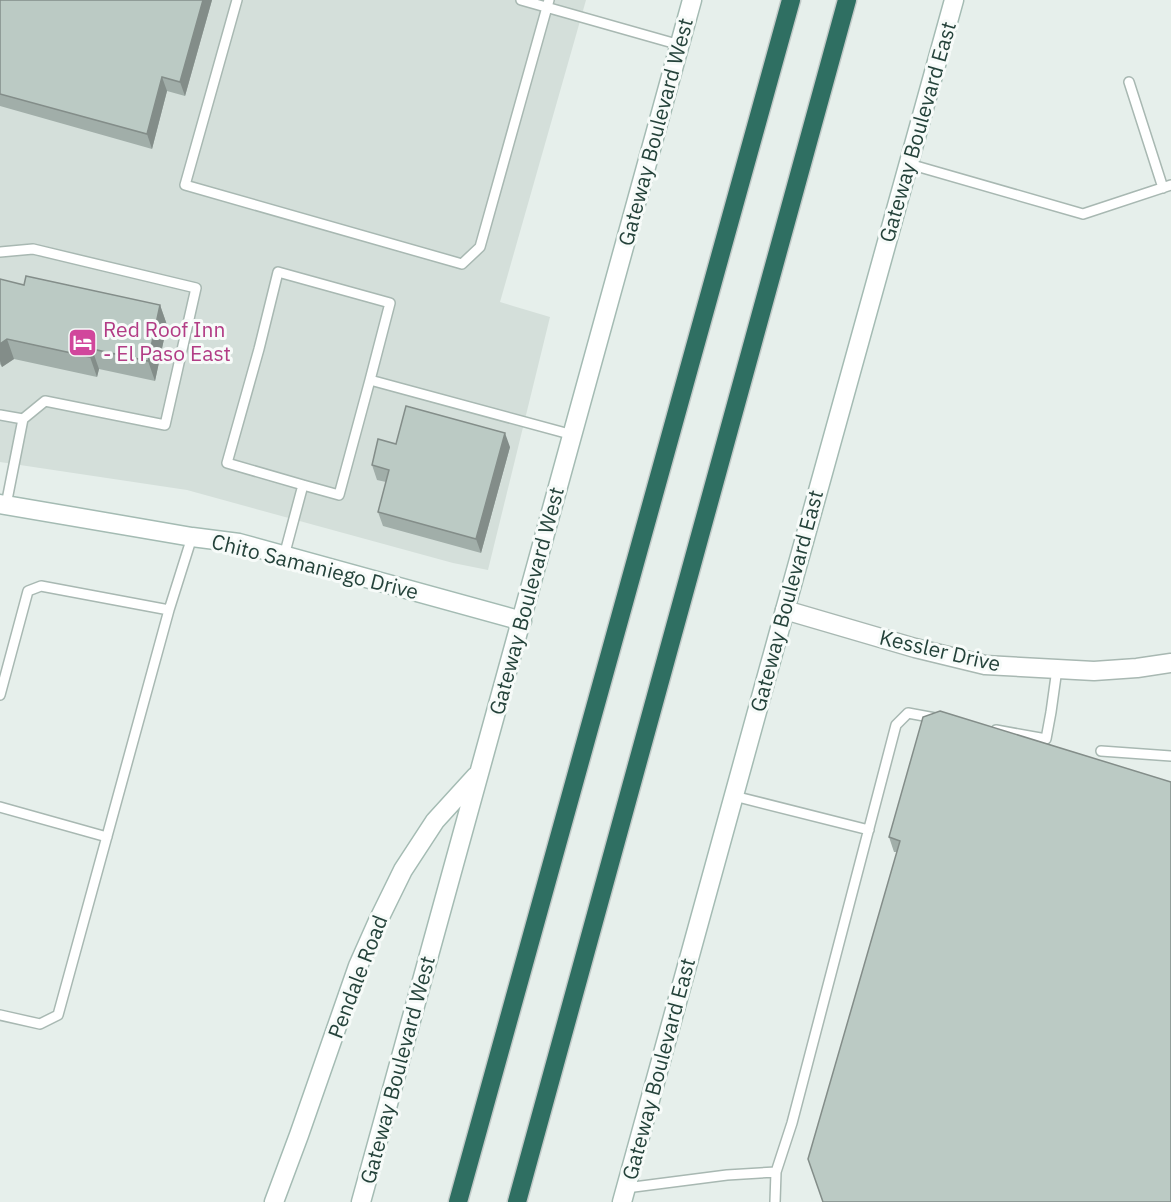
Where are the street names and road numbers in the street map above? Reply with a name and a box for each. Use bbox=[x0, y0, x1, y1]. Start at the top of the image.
street label: Gateway Boulevard West bbox=[611, 15, 699, 249]
street label: Gateway Boulevard East bbox=[872, 18, 962, 245]
street label: Gateway Boulevard West bbox=[482, 484, 570, 718]
street label: Gateway Boulevard East bbox=[743, 487, 829, 715]
street label: Chito Samaniego Drive bbox=[209, 527, 422, 605]
street label: Kessler Drive bbox=[877, 623, 1003, 678]
street label: Pendale Road bbox=[321, 911, 393, 1042]
street label: Gateway Boulevard West bbox=[353, 953, 441, 1187]
street label: Gateway Boulevard East bbox=[615, 955, 701, 1183]

